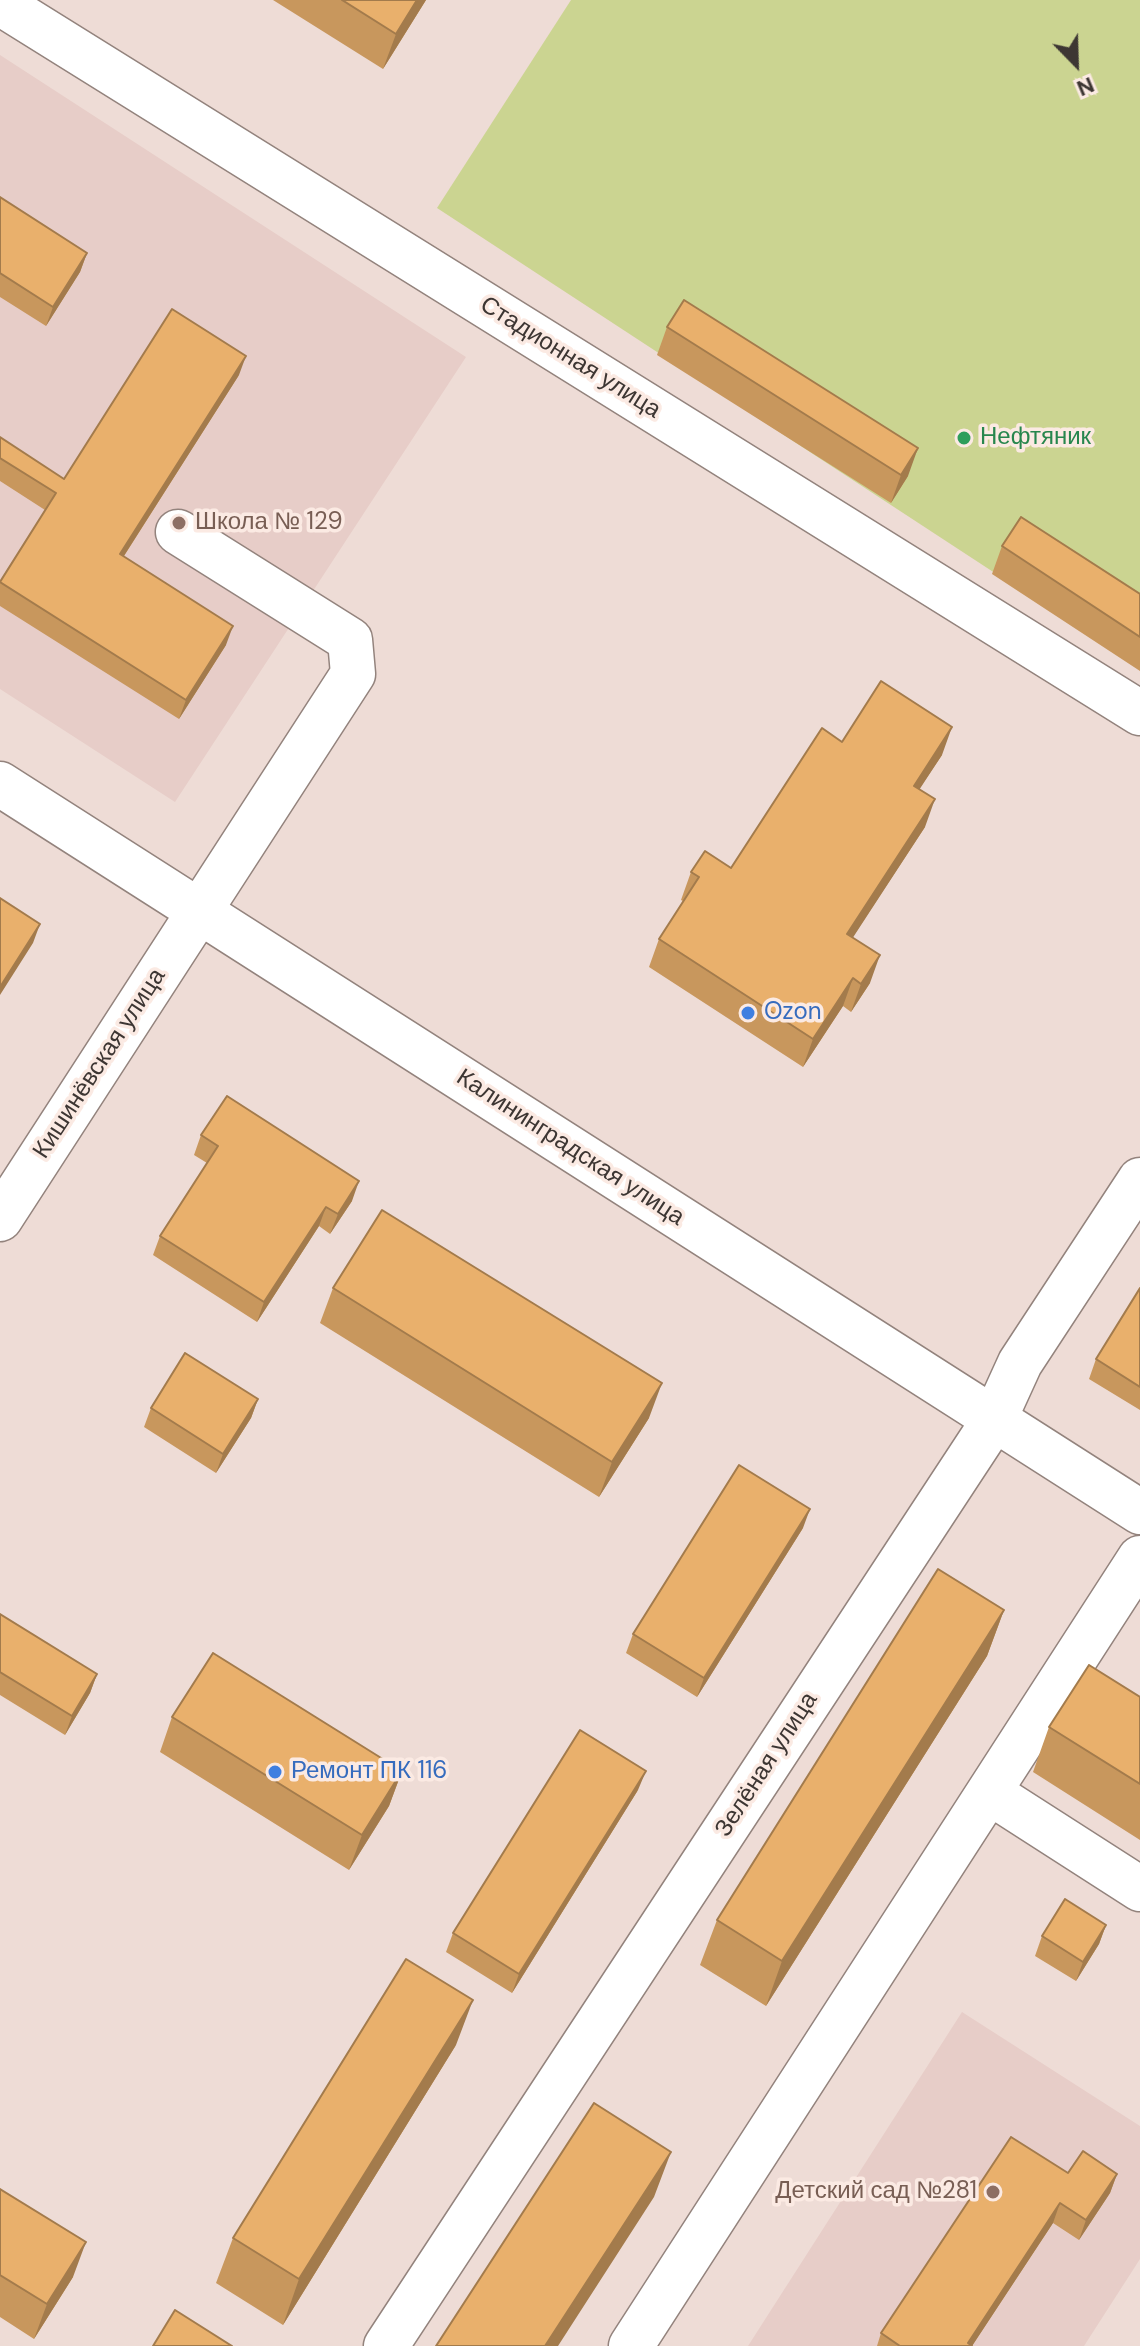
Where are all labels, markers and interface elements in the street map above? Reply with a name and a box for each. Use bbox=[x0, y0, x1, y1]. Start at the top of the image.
north arrow bbox=[1036, 24, 1116, 104]
text: N bbox=[1073, 70, 1099, 103]
street label: Стадионная улица bbox=[474, 291, 666, 425]
place label: Нефтяник bbox=[980, 424, 1091, 452]
marker: Нефтяник bbox=[955, 429, 973, 447]
place label: Школа № 129 bbox=[195, 509, 343, 537]
marker: Школа № 129 bbox=[170, 514, 188, 532]
street label: Кишинёвская улица bbox=[28, 964, 172, 1164]
place label: Ozon bbox=[764, 999, 822, 1027]
marker: Ozon bbox=[739, 1004, 757, 1022]
street label: Калининградская улица bbox=[451, 1064, 689, 1232]
street label: Зелёная улица bbox=[710, 1687, 824, 1843]
place label: Ремонт ПК 116 bbox=[291, 1758, 447, 1786]
marker: Ремонт ПК 116 bbox=[266, 1763, 284, 1781]
place label: Детский сад №281 bbox=[775, 2178, 977, 2206]
marker: Детский сад №281 bbox=[984, 2183, 1002, 2201]

